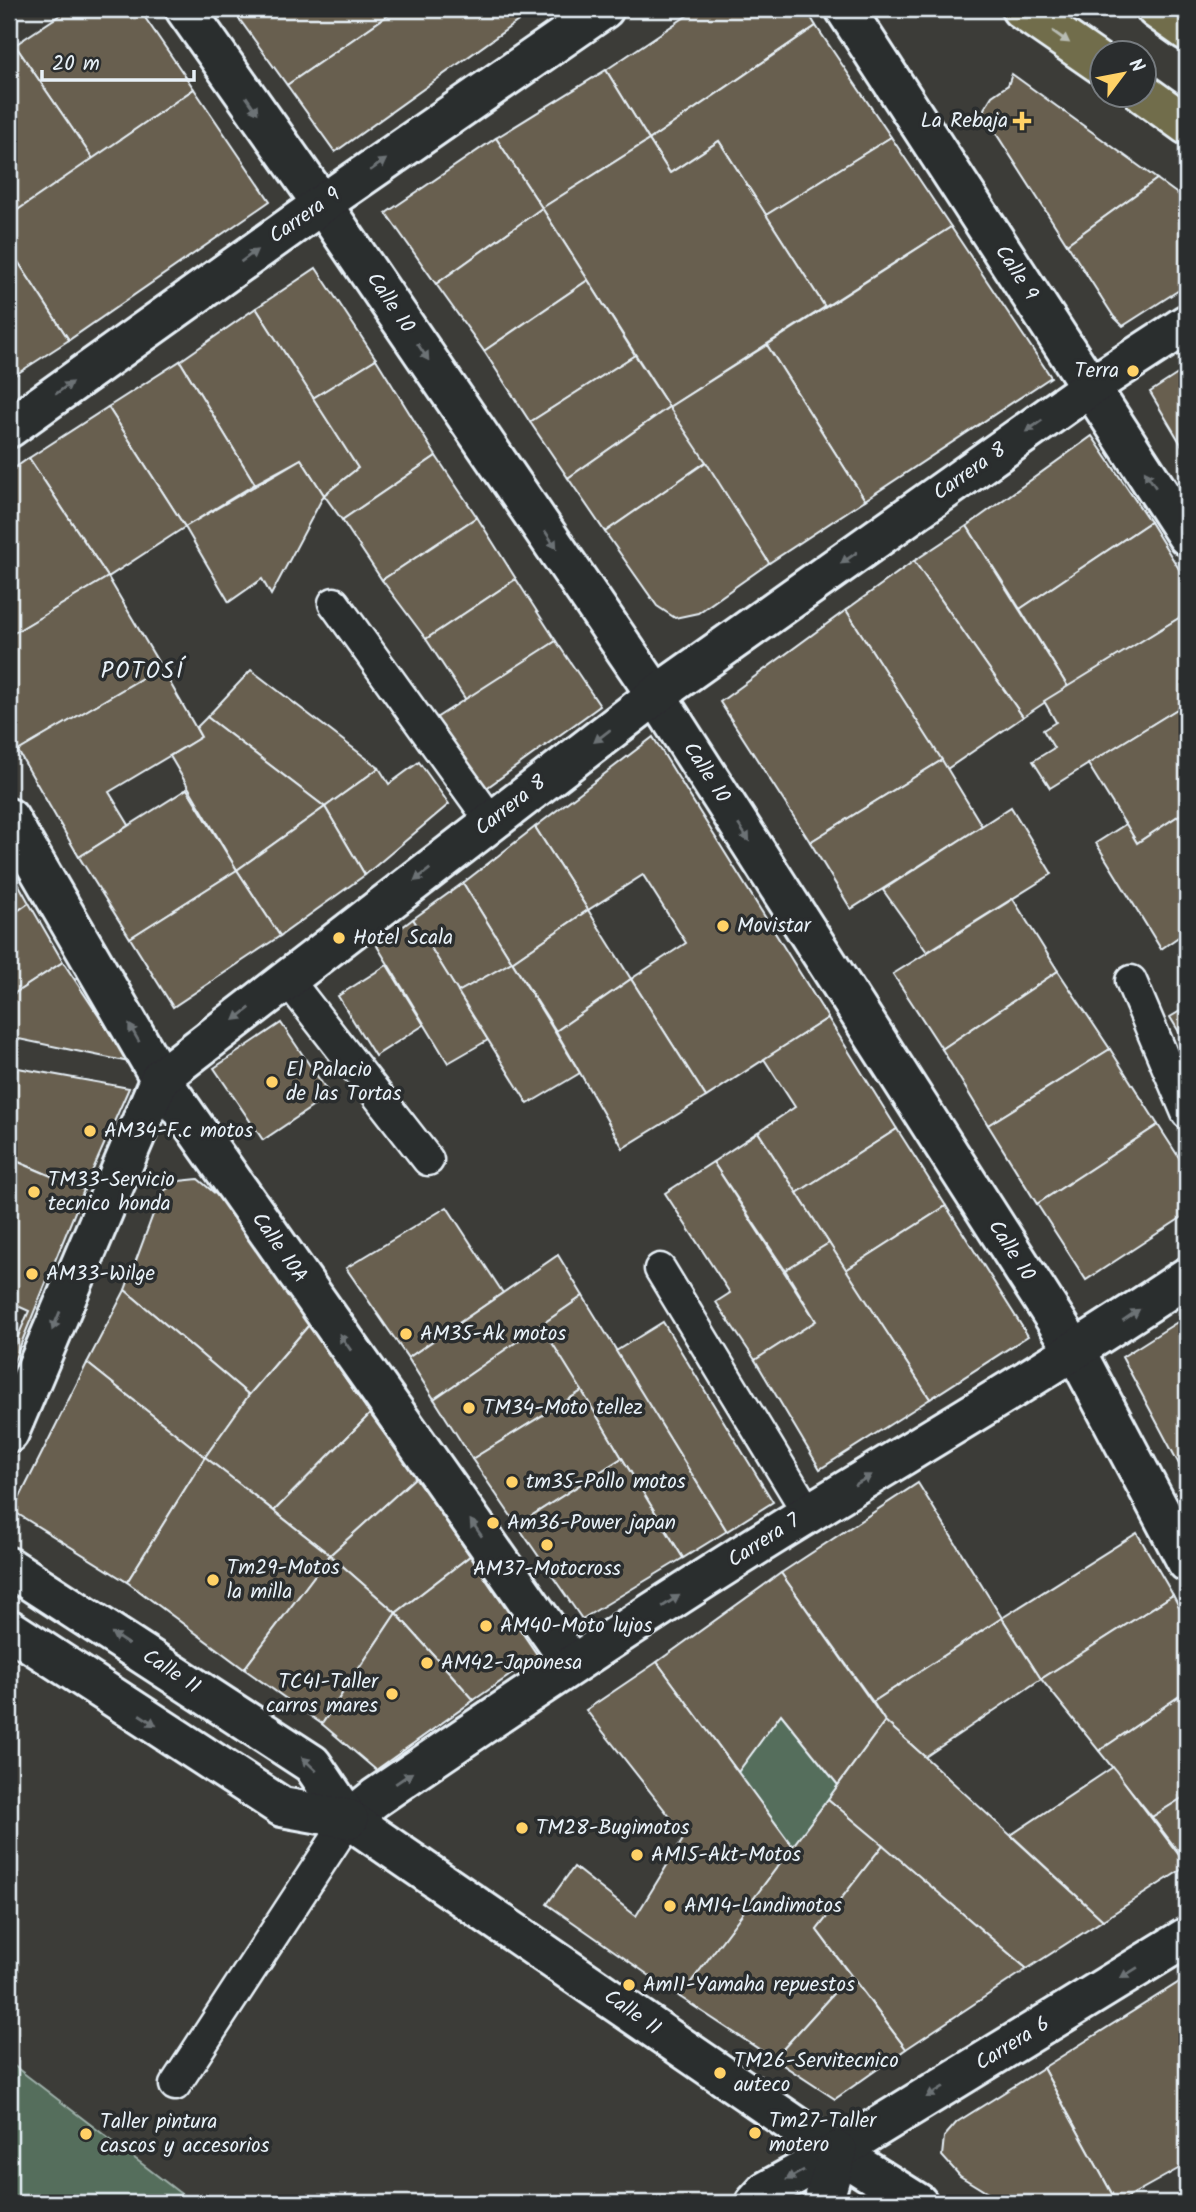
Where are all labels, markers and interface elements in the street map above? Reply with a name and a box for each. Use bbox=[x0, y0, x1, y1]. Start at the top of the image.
one-way arrow bbox=[1052, 30, 1070, 44]
scale bar bbox=[42, 38, 194, 82]
north arrow bbox=[1088, 38, 1158, 108]
text: 20 m bbox=[52, 48, 100, 81]
text: N bbox=[1120, 53, 1152, 79]
one-way arrow bbox=[245, 96, 259, 114]
place label: La Rebaja bbox=[920, 105, 1008, 138]
marker: La Rebaja bbox=[1014, 113, 1030, 129]
one-way arrow bbox=[369, 159, 388, 172]
street label: Carrera 9 bbox=[262, 179, 348, 253]
street label: Calle 9 bbox=[986, 238, 1046, 308]
one-way arrow bbox=[240, 249, 258, 263]
street label: Calle 10 bbox=[357, 266, 423, 340]
one-way arrow bbox=[416, 343, 430, 361]
place label: Terra bbox=[1075, 355, 1119, 388]
marker: Terra bbox=[1125, 363, 1141, 379]
one-way arrow bbox=[55, 381, 73, 395]
one-way arrow bbox=[1025, 419, 1043, 433]
street label: Carrera 8 bbox=[926, 434, 1014, 510]
one-way arrow bbox=[1143, 470, 1157, 488]
one-way arrow bbox=[544, 531, 557, 550]
one-way arrow bbox=[840, 551, 858, 565]
district label: POTOSÍ bbox=[101, 654, 187, 690]
one-way arrow bbox=[593, 729, 611, 743]
street label: Calle 10 bbox=[674, 736, 738, 810]
street label: Carrera 8 bbox=[468, 767, 554, 845]
one-way arrow bbox=[737, 823, 750, 842]
one-way arrow bbox=[413, 868, 431, 883]
place label: Movistar bbox=[737, 910, 812, 943]
marker: Movistar bbox=[715, 918, 731, 934]
place label: Hotel Scala bbox=[353, 922, 453, 955]
marker: Hotel Scala bbox=[331, 930, 347, 946]
one-way arrow bbox=[233, 1007, 251, 1022]
one-way arrow bbox=[128, 1023, 140, 1043]
place label: El Palacio de las Tortas bbox=[286, 1054, 401, 1111]
marker: El Palacio de las Tortas bbox=[264, 1074, 280, 1090]
place label: AM34-F.c motos bbox=[104, 1115, 253, 1148]
marker: AM34-F.c motos bbox=[82, 1123, 98, 1139]
place label: TM33-Servicio tecnico honda bbox=[48, 1164, 175, 1221]
marker: TM33-Servicio tecnico honda bbox=[26, 1184, 42, 1200]
street label: Calle 10A bbox=[242, 1206, 316, 1290]
street label: Calle 10 bbox=[979, 1214, 1043, 1288]
place label: AM33-Wilge bbox=[46, 1258, 155, 1291]
marker: AM33-Wilge bbox=[24, 1266, 40, 1282]
one-way arrow bbox=[1122, 1308, 1141, 1321]
one-way arrow bbox=[51, 1310, 62, 1331]
place label: AM35-Ak motos bbox=[420, 1318, 566, 1351]
marker: AM35-Ak motos bbox=[398, 1326, 414, 1342]
one-way arrow bbox=[338, 1333, 352, 1351]
place label: TM34-Moto tellez bbox=[483, 1392, 643, 1425]
marker: TM34-Moto tellez bbox=[461, 1400, 477, 1416]
place label: tm35-Pollo motos bbox=[526, 1466, 686, 1499]
marker: tm35-Pollo motos bbox=[504, 1474, 520, 1490]
one-way arrow bbox=[854, 1474, 873, 1486]
street label: Carrera 7 bbox=[721, 1504, 808, 1577]
place label: Am36-Power japan bbox=[507, 1507, 676, 1540]
marker: Am36-Power japan bbox=[485, 1515, 501, 1531]
one-way arrow bbox=[469, 1519, 483, 1537]
marker: AM37-Motocross bbox=[539, 1537, 555, 1553]
place label: Tm29-Motos la milla bbox=[227, 1552, 340, 1609]
place label: AM37-Motocross bbox=[473, 1553, 621, 1586]
marker: Tm29-Motos la milla bbox=[205, 1572, 221, 1588]
one-way arrow bbox=[661, 1594, 680, 1607]
place label: AM40-Moto lujos bbox=[500, 1610, 652, 1643]
marker: AM40-Moto lujos bbox=[478, 1618, 494, 1634]
one-way arrow bbox=[110, 1633, 129, 1646]
street label: Calle 11 bbox=[135, 1641, 207, 1703]
place label: AM42-Japonesa bbox=[441, 1647, 582, 1680]
marker: AM42-Japonesa bbox=[419, 1655, 435, 1671]
place label: TC41-Taller carros mares bbox=[266, 1666, 379, 1723]
marker: TC41-Taller carros mares bbox=[384, 1686, 400, 1702]
one-way arrow bbox=[138, 1713, 158, 1726]
one-way arrow bbox=[300, 1756, 318, 1772]
one-way arrow bbox=[395, 1771, 413, 1785]
place label: TM28-Bugimotos bbox=[536, 1812, 690, 1845]
marker: TM28-Bugimotos bbox=[514, 1820, 530, 1836]
place label: AM15-Akt-Motos bbox=[651, 1839, 801, 1872]
marker: AM15-Akt-Motos bbox=[629, 1847, 645, 1863]
place label: AM14-Landimotos bbox=[684, 1890, 842, 1923]
marker: AM14-Landimotos bbox=[662, 1898, 678, 1914]
one-way arrow bbox=[1120, 1967, 1139, 1979]
place label: Am11-Yamaha repuestos bbox=[643, 1969, 855, 2002]
marker: Am11-Yamaha repuestos bbox=[621, 1977, 637, 1993]
street label: Calle 11 bbox=[596, 1981, 668, 2045]
street label: Carrera 6 bbox=[969, 2008, 1057, 2080]
place label: TM26-Servitecnico auteco bbox=[734, 2045, 899, 2102]
marker: TM26-Servitecnico auteco bbox=[712, 2065, 728, 2081]
one-way arrow bbox=[926, 2086, 945, 2098]
place label: Tm27-Taller motero bbox=[769, 2105, 877, 2162]
place label: Taller pintura cascos y accesorios bbox=[100, 2106, 270, 2163]
marker: Tm27-Taller motero bbox=[747, 2125, 763, 2141]
marker: Taller pintura cascos y accesorios bbox=[78, 2126, 94, 2142]
one-way arrow bbox=[785, 2169, 805, 2181]

